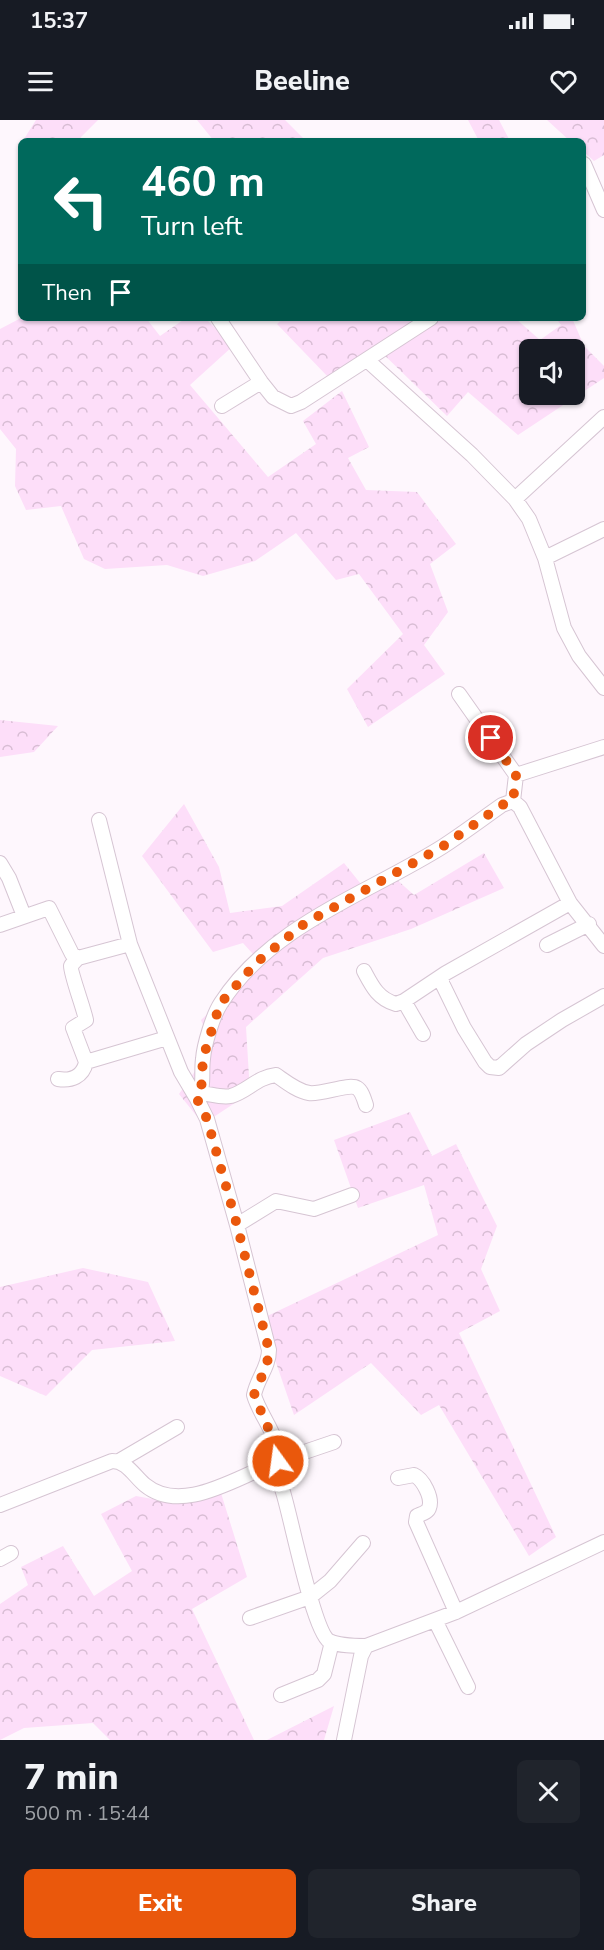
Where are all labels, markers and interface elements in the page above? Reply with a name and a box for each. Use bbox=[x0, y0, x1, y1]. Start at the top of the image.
text: 15:37 bbox=[30, 6, 88, 36]
text: Beeline bbox=[254, 63, 350, 100]
icon: menu bbox=[24, 65, 57, 98]
icon: heart bbox=[547, 65, 580, 98]
text: 460 m bbox=[141, 154, 265, 211]
icon: left bbox=[42, 162, 120, 240]
text: Turn left bbox=[141, 208, 242, 245]
icon: arrive bbox=[104, 276, 137, 309]
text: Then bbox=[42, 278, 92, 308]
map controls bbox=[519, 339, 585, 405]
button: sound bbox=[519, 339, 585, 405]
pin bbox=[465, 712, 516, 763]
icon: arrive bbox=[474, 721, 507, 754]
position arrow bbox=[246, 1429, 310, 1493]
text: 7 min bbox=[24, 1753, 119, 1802]
button: close bbox=[517, 1760, 580, 1823]
text: 500 m · 15:44 bbox=[24, 1800, 150, 1827]
button: Exit bbox=[24, 1869, 296, 1938]
button: Share bbox=[308, 1869, 580, 1938]

